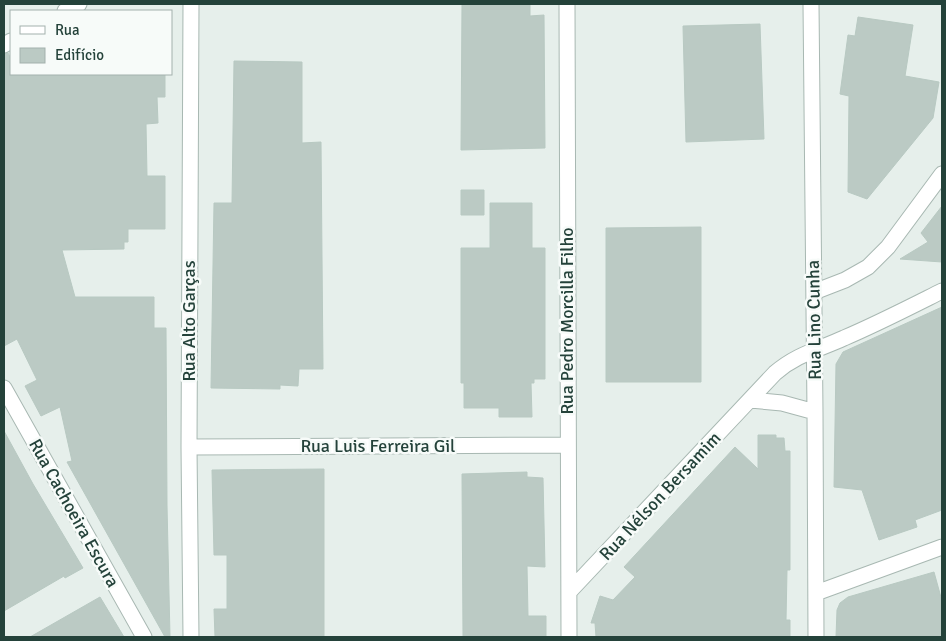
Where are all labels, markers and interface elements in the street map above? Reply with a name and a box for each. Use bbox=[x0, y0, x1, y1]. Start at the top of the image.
legend bbox=[10, 10, 172, 75]
text: Rua bbox=[55, 21, 80, 39]
text: Edifício bbox=[55, 46, 104, 64]
street label: Rua Pedro Morcilla Filho bbox=[556, 227, 578, 415]
street label: Rua Alto Garças bbox=[178, 260, 200, 382]
street label: Rua Lino Cunha bbox=[802, 260, 826, 380]
street label: Rua Nélson Bersamim bbox=[595, 427, 725, 565]
street label: Rua Cachoeira Escura bbox=[24, 435, 124, 591]
street label: Rua Luis Ferreira Gil bbox=[301, 435, 455, 457]

